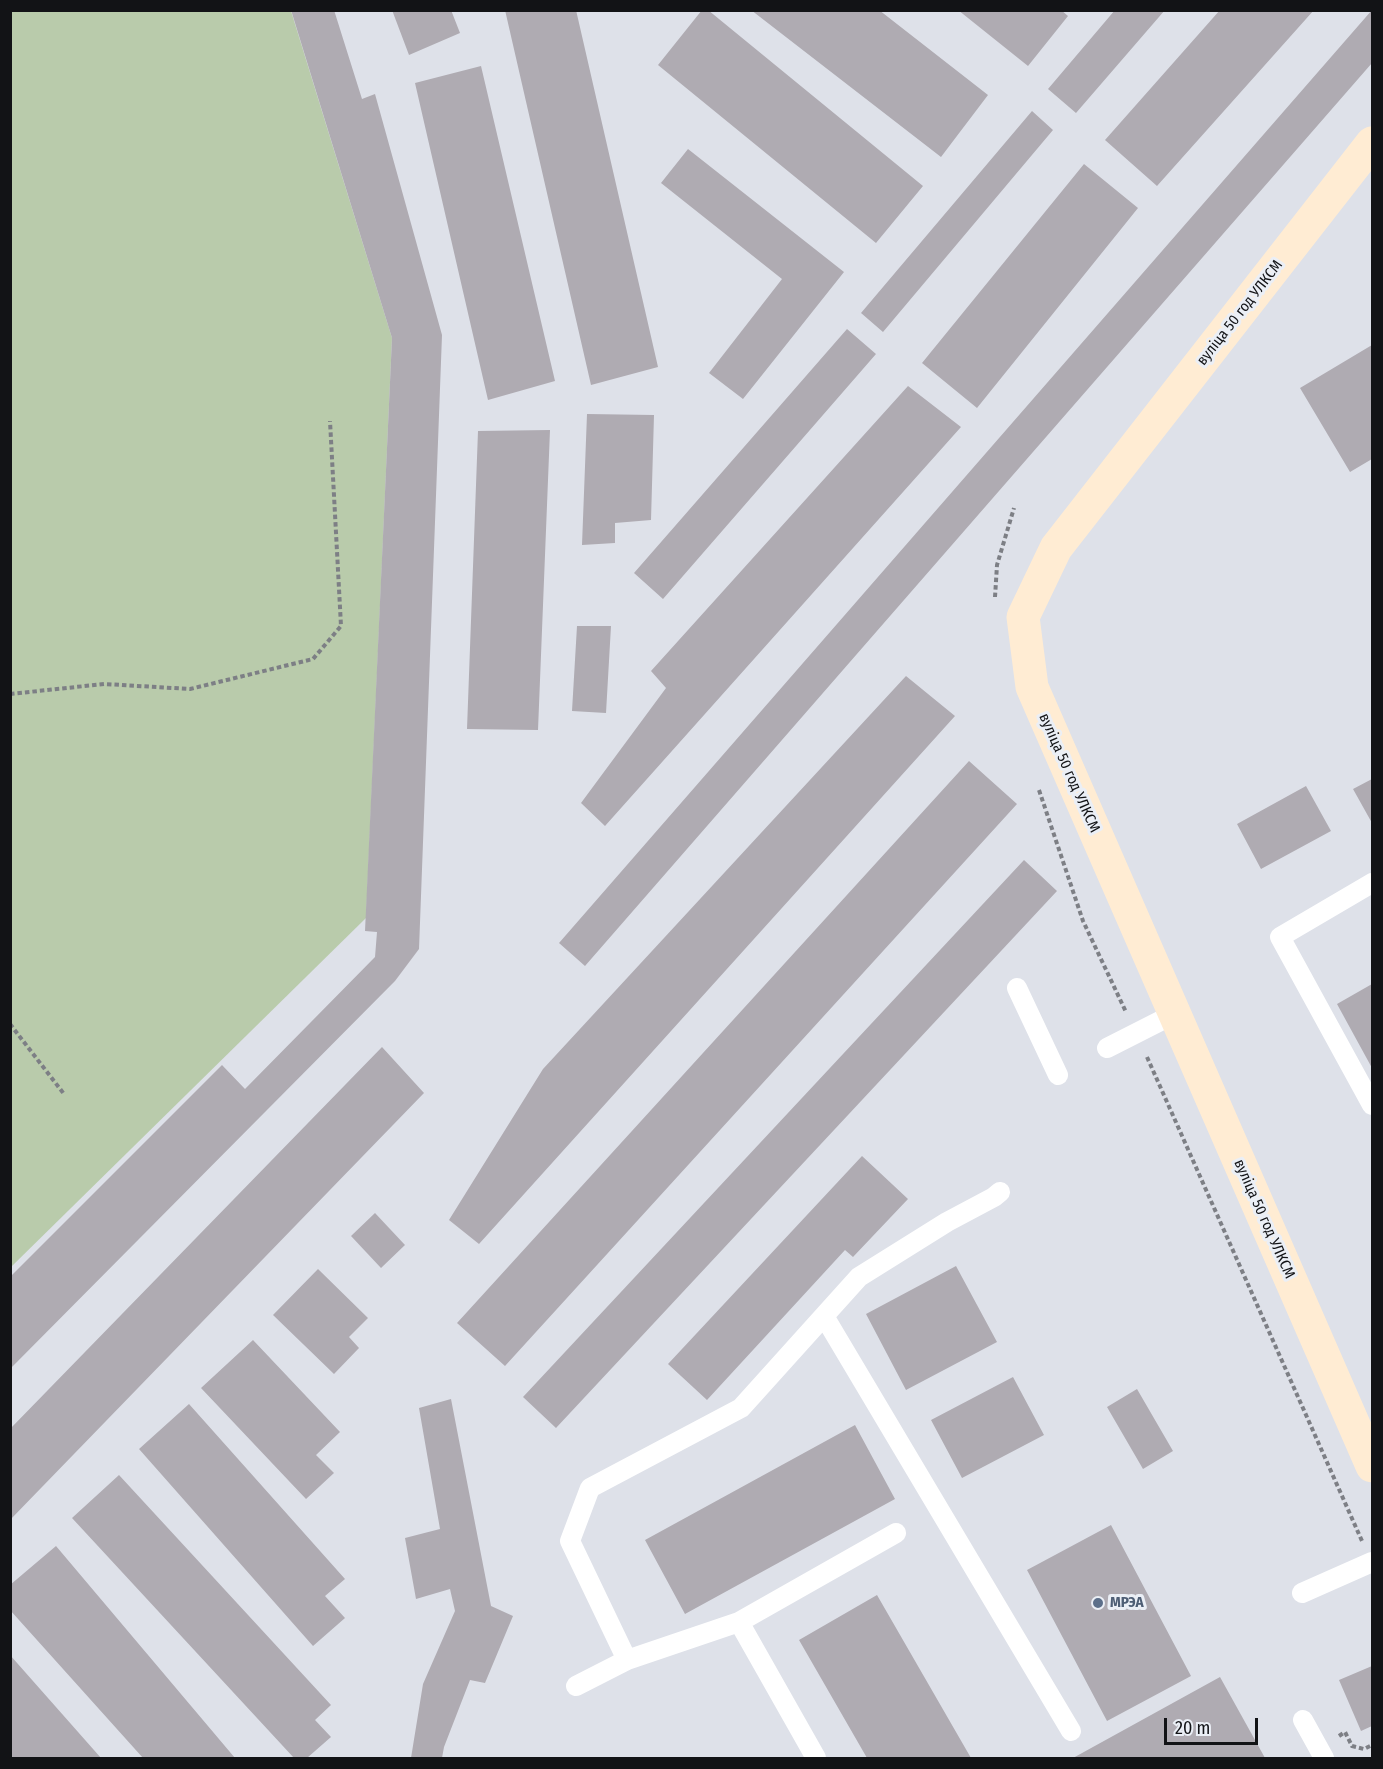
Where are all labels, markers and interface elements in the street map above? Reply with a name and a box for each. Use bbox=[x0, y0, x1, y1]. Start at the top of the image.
street label: вуліца 50 год УЛКСМ bbox=[1193, 257, 1287, 369]
street label: вуліца 50 год УЛКСМ bbox=[1035, 711, 1103, 835]
street label: вуліца 50 год УЛКСМ bbox=[1230, 1157, 1298, 1281]
place label: МРЭА bbox=[1110, 1594, 1144, 1612]
marker: МРЭА bbox=[1091, 1596, 1105, 1610]
scale bar bbox=[1167, 1706, 1262, 1744]
text: 20 m bbox=[1175, 1717, 1210, 1739]

